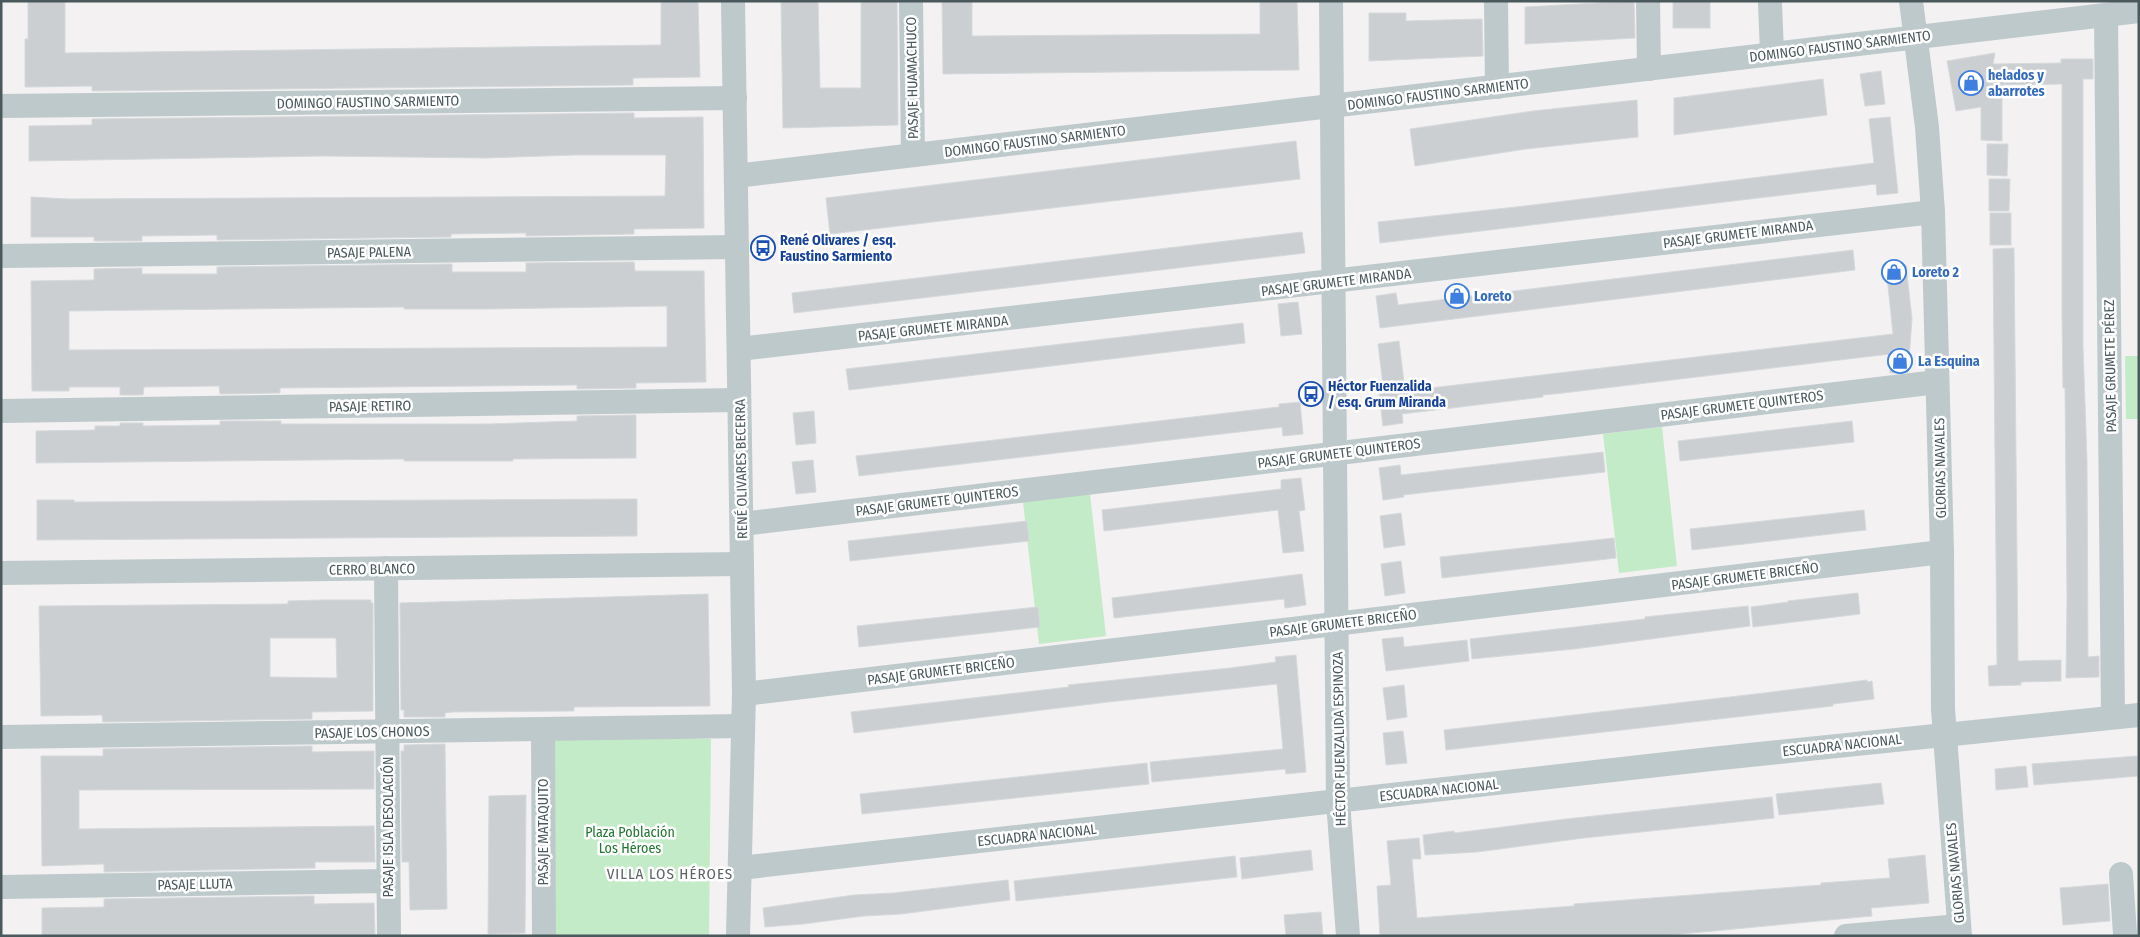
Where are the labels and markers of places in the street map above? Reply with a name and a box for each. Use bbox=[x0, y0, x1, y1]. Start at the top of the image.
place label: helados y abarrotes bbox=[1988, 67, 2045, 100]
shop icon: helados y abarrotes bbox=[1958, 70, 1984, 96]
place label: René Olivares / esq. Faustino Sarmiento bbox=[780, 232, 896, 265]
bus stop icon: René Olivares / esq. Faustino Sarmiento bbox=[750, 235, 776, 261]
shop icon: Loreto 2 bbox=[1881, 259, 1907, 285]
place label: Loreto 2 bbox=[1912, 264, 1960, 281]
shop icon: Loreto bbox=[1444, 283, 1470, 309]
place label: Loreto bbox=[1474, 288, 1512, 305]
shop icon: La Esquina bbox=[1887, 348, 1913, 374]
place label: La Esquina bbox=[1918, 353, 1980, 370]
place label: Héctor Fuenzalida / esq. Grum Miranda bbox=[1328, 378, 1446, 411]
bus stop icon: Héctor Fuenzalida / esq. Grum Miranda bbox=[1298, 381, 1324, 407]

